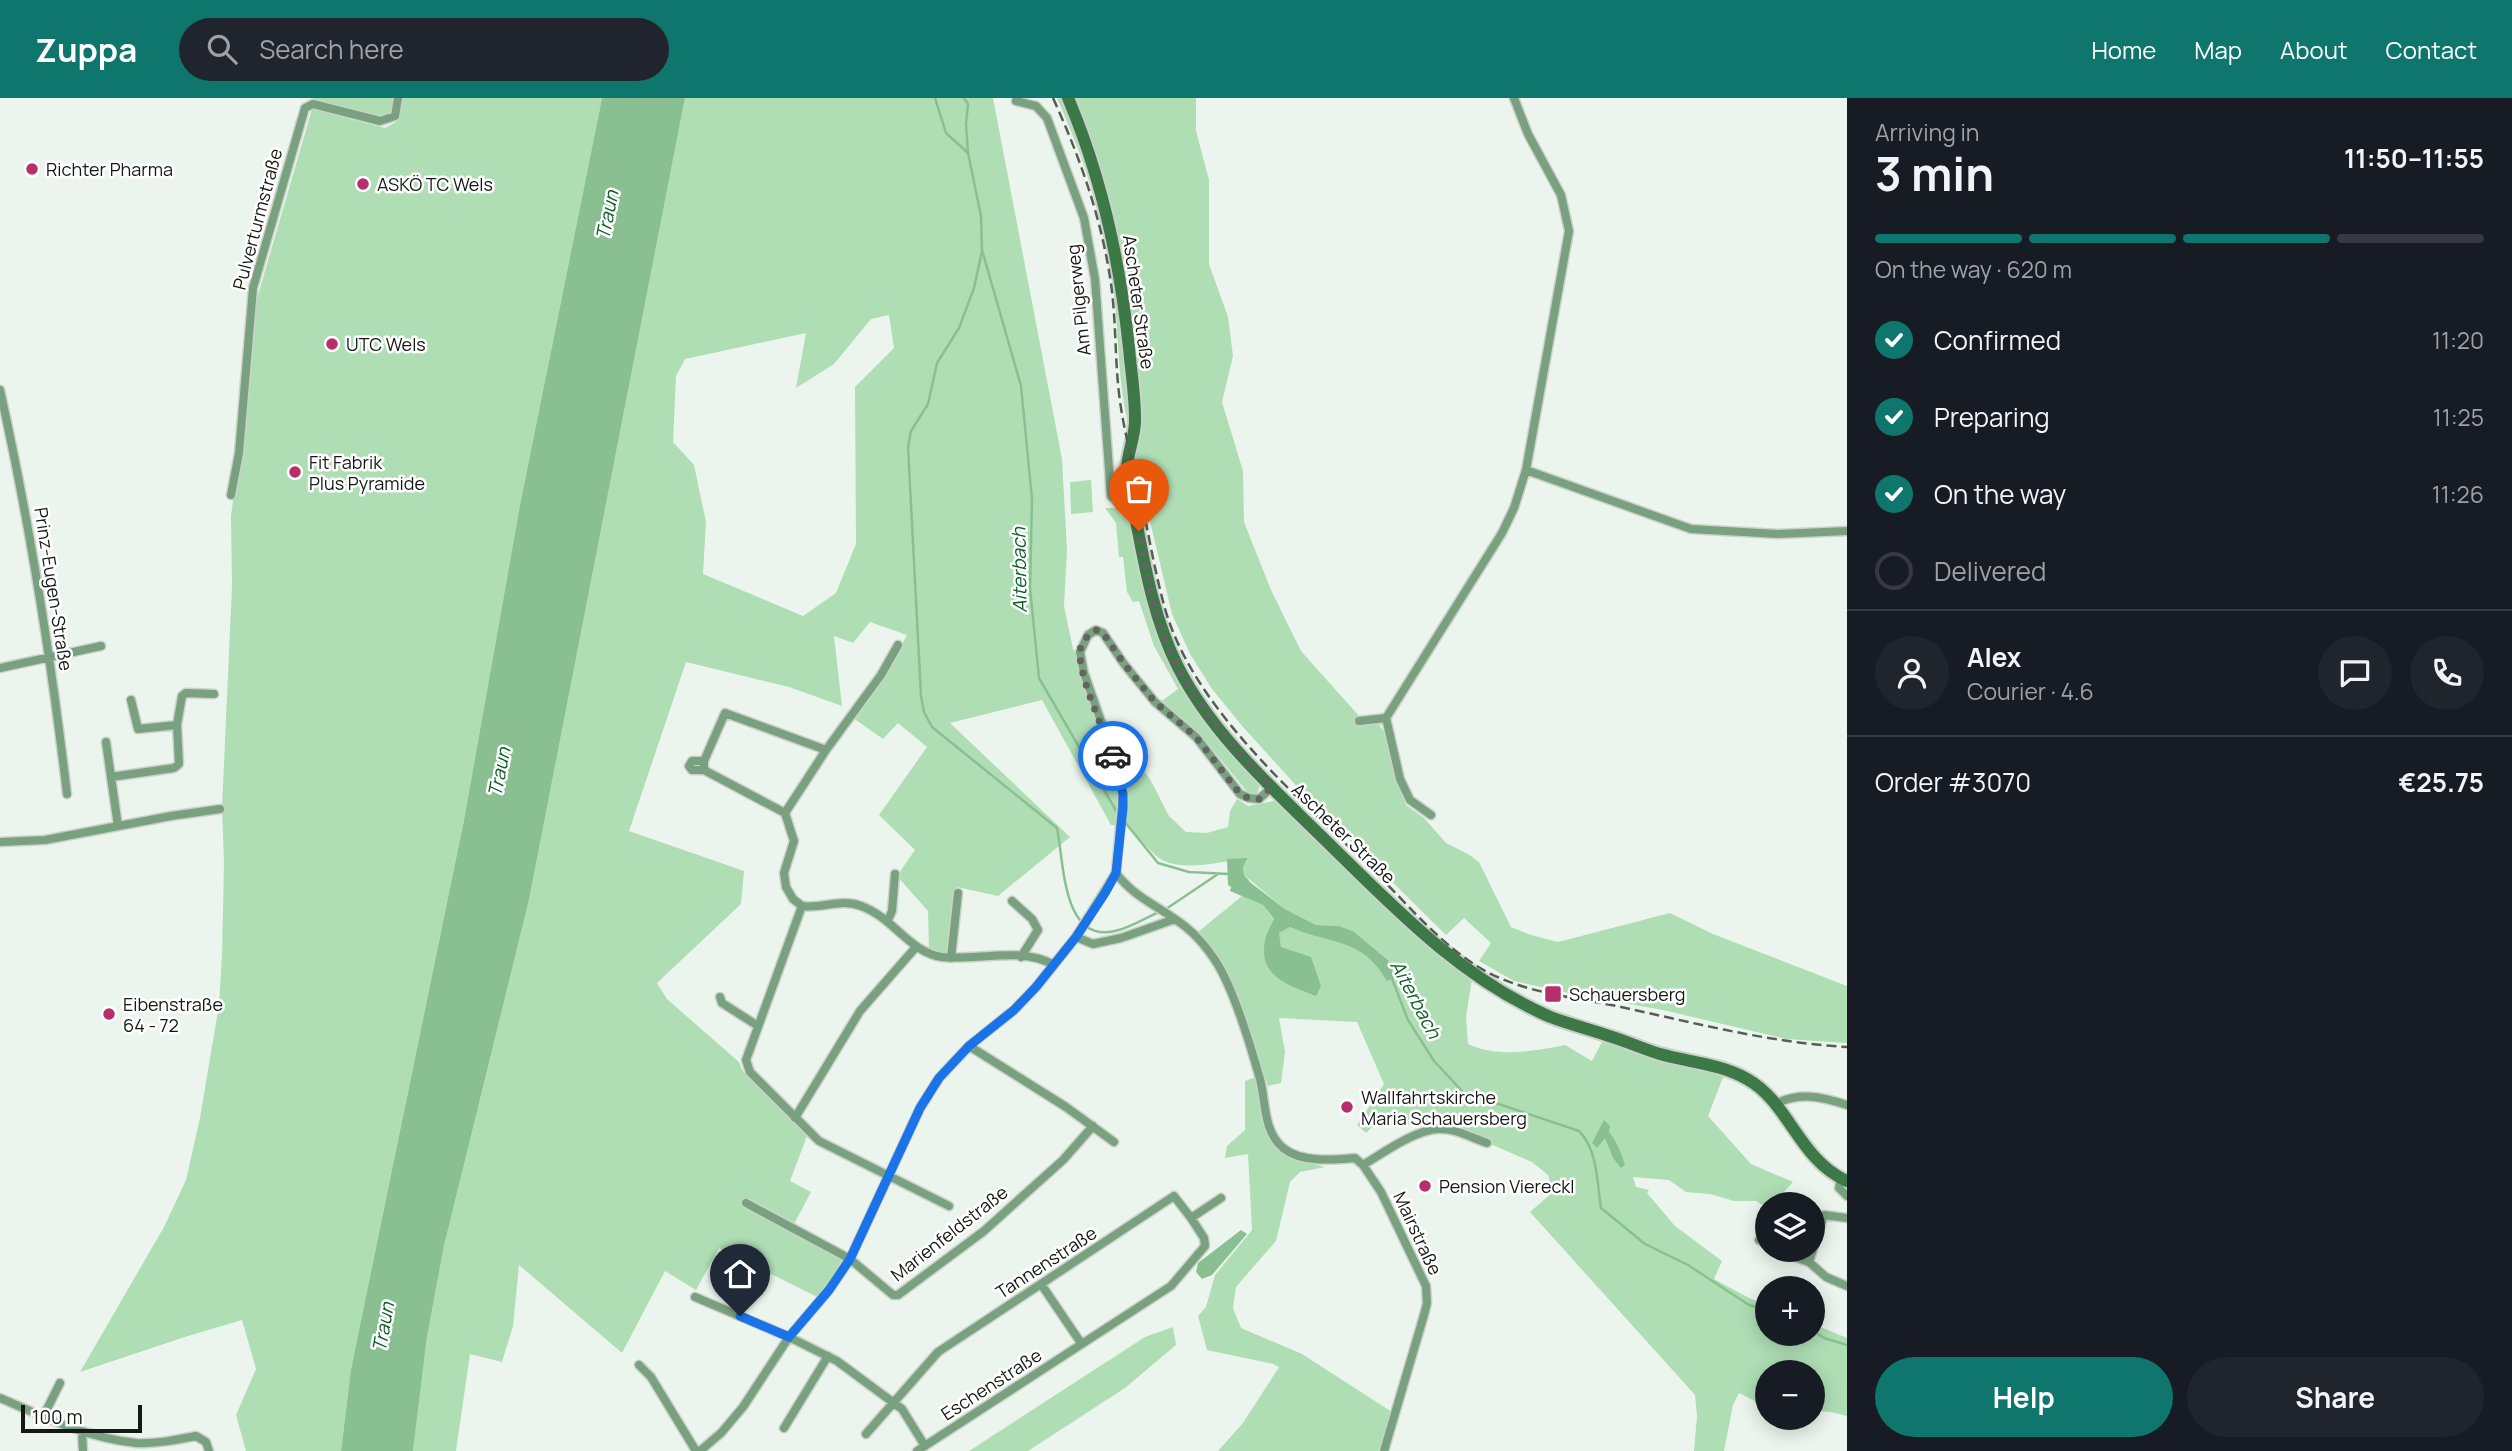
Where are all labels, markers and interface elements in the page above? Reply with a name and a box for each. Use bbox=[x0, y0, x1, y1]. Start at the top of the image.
search box bbox=[179, 18, 669, 81]
text: Zuppa bbox=[35, 27, 137, 72]
icon: search bbox=[203, 30, 241, 68]
text: Search here bbox=[259, 31, 404, 67]
text: Home bbox=[2091, 33, 2156, 66]
text: Map bbox=[2194, 33, 2242, 66]
text: About bbox=[2280, 33, 2348, 66]
text: Contact bbox=[2386, 33, 2477, 66]
text: Arriving in bbox=[1875, 116, 1980, 148]
text: 11:50–11:55 bbox=[2344, 140, 2484, 176]
text: 3 min bbox=[1875, 142, 1994, 205]
street label: Pulverturmstraße bbox=[227, 146, 287, 292]
place label: Richter Pharma bbox=[46, 157, 173, 181]
marker: Richter Pharma bbox=[24, 161, 40, 177]
place label: ASKÖ TC Wels bbox=[377, 172, 493, 196]
marker: ASKÖ TC Wels bbox=[355, 176, 371, 192]
water label: Traun bbox=[589, 187, 625, 242]
street label: Ascheter Straße bbox=[1118, 233, 1160, 371]
street label: Am Pilgerweg bbox=[1060, 243, 1096, 357]
text: On the way · 620 m bbox=[1875, 253, 2072, 285]
icon: check bbox=[1875, 321, 1913, 359]
text: Confirmed bbox=[1934, 322, 2061, 358]
text: 11:20 bbox=[2432, 324, 2484, 356]
place label: UTC Wels bbox=[346, 332, 426, 356]
marker: UTC Wels bbox=[324, 336, 340, 352]
icon: check bbox=[1875, 398, 1913, 436]
text: Preparing bbox=[1934, 399, 2050, 435]
text: 11:25 bbox=[2433, 401, 2484, 433]
place label: Fit Fabrik Plus Pyramide bbox=[309, 450, 425, 495]
pin bbox=[1109, 459, 1169, 531]
marker: Fit Fabrik Plus Pyramide bbox=[287, 464, 303, 480]
icon: bag bbox=[1120, 470, 1158, 508]
icon: check bbox=[1875, 475, 1913, 513]
text: On the way bbox=[1934, 476, 2066, 512]
text: 11:26 bbox=[2432, 478, 2484, 510]
street label: Prinz-Eugen-Straße bbox=[29, 506, 79, 672]
water label: Aiterbach bbox=[1005, 526, 1033, 613]
text: Delivered bbox=[1934, 553, 2046, 589]
button: person bbox=[1875, 636, 1949, 710]
button: chat bbox=[2318, 636, 2392, 710]
button: phone bbox=[2410, 636, 2484, 710]
text: Alex bbox=[1967, 639, 2021, 675]
text: Courier · 4.6 bbox=[1967, 675, 2094, 707]
courier bbox=[1078, 721, 1148, 791]
icon: car bbox=[1094, 737, 1132, 775]
water label: Traun bbox=[481, 744, 517, 799]
text: Order #3070 bbox=[1875, 764, 2031, 800]
text: €25.75 bbox=[2399, 764, 2484, 800]
street label: Ascheter Straße bbox=[1287, 777, 1401, 889]
water label: Aiterbach bbox=[1385, 955, 1448, 1043]
place label: Schauersberg bbox=[1569, 982, 1686, 1006]
marker: Schauersberg bbox=[1543, 984, 1563, 1004]
place label: Eibenstraße 64 - 72 bbox=[123, 992, 223, 1037]
marker: Eibenstraße 64 - 72 bbox=[101, 1006, 117, 1022]
place label: Wallfahrtskirche Maria Schauersberg bbox=[1361, 1085, 1527, 1130]
marker: Wallfahrtskirche Maria Schauersberg bbox=[1339, 1099, 1355, 1115]
place label: Pension Viereckl bbox=[1439, 1174, 1575, 1198]
marker: Pension Viereckl bbox=[1417, 1178, 1433, 1194]
street label: Marienfeldstraße bbox=[886, 1180, 1012, 1286]
street label: Mairstraße bbox=[1388, 1187, 1448, 1279]
map controls bbox=[1755, 1192, 1825, 1430]
button: layers bbox=[1755, 1192, 1825, 1262]
street label: Tannenstraße bbox=[991, 1220, 1101, 1304]
pin bbox=[710, 1244, 770, 1316]
icon: home bbox=[721, 1255, 759, 1293]
button: + bbox=[1755, 1276, 1825, 1346]
water label: Traun bbox=[366, 1299, 400, 1354]
street label: Eschenstraße bbox=[936, 1343, 1046, 1425]
button: Help bbox=[1875, 1357, 2173, 1437]
button: Share bbox=[2187, 1357, 2484, 1437]
button: − bbox=[1755, 1360, 1825, 1430]
scale bar bbox=[21, 1402, 142, 1434]
text: 100 m bbox=[32, 1404, 83, 1430]

